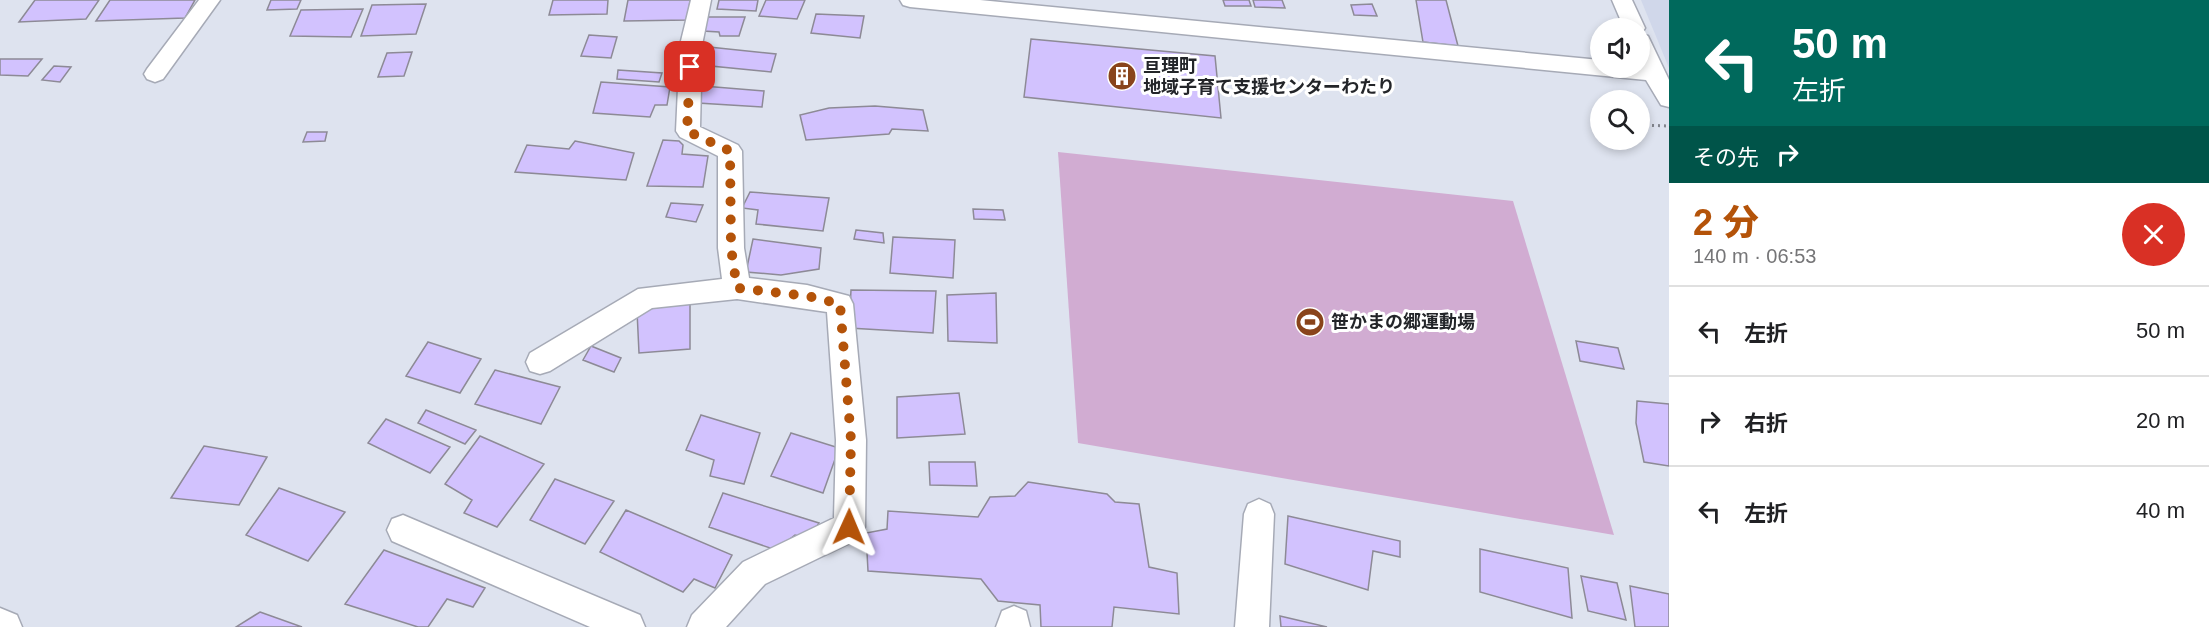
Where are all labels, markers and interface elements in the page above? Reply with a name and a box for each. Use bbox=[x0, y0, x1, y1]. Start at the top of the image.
map controls bbox=[1590, 18, 1650, 150]
button: sound bbox=[1590, 18, 1650, 78]
text: 50 m bbox=[1792, 20, 1888, 67]
icon: left bbox=[1693, 24, 1771, 102]
pin bbox=[664, 41, 715, 92]
icon: arrive bbox=[673, 50, 706, 83]
place label: 亘理町 地域子育て支援センターわたり bbox=[1143, 56, 1395, 97]
building icon: 亘理町 地域子育て支援センターわたり bbox=[1106, 60, 1138, 92]
text: 左折 bbox=[1792, 76, 1846, 106]
button: search bbox=[1590, 90, 1650, 150]
icon: right bbox=[1771, 138, 1804, 171]
text: その先 bbox=[1693, 145, 1759, 170]
text: 2 分 bbox=[1693, 202, 1759, 243]
button: close bbox=[2122, 203, 2185, 266]
text: 140 m · 06:53 bbox=[1693, 245, 1816, 267]
sports icon: 笹かまの郷運動場 bbox=[1294, 306, 1326, 338]
place label: 笹かまの郷運動場 bbox=[1331, 312, 1475, 332]
icon: left bbox=[1693, 315, 1726, 348]
text: 50 m bbox=[2136, 318, 2185, 343]
text: 左折 bbox=[1744, 321, 1788, 346]
icon: right bbox=[1693, 405, 1726, 438]
text: 20 m bbox=[2136, 408, 2185, 433]
text: 右折 bbox=[1744, 411, 1788, 436]
position arrow bbox=[817, 495, 881, 559]
icon: left bbox=[1693, 495, 1726, 528]
text: 40 m bbox=[2136, 498, 2185, 523]
text: 左折 bbox=[1744, 501, 1788, 526]

